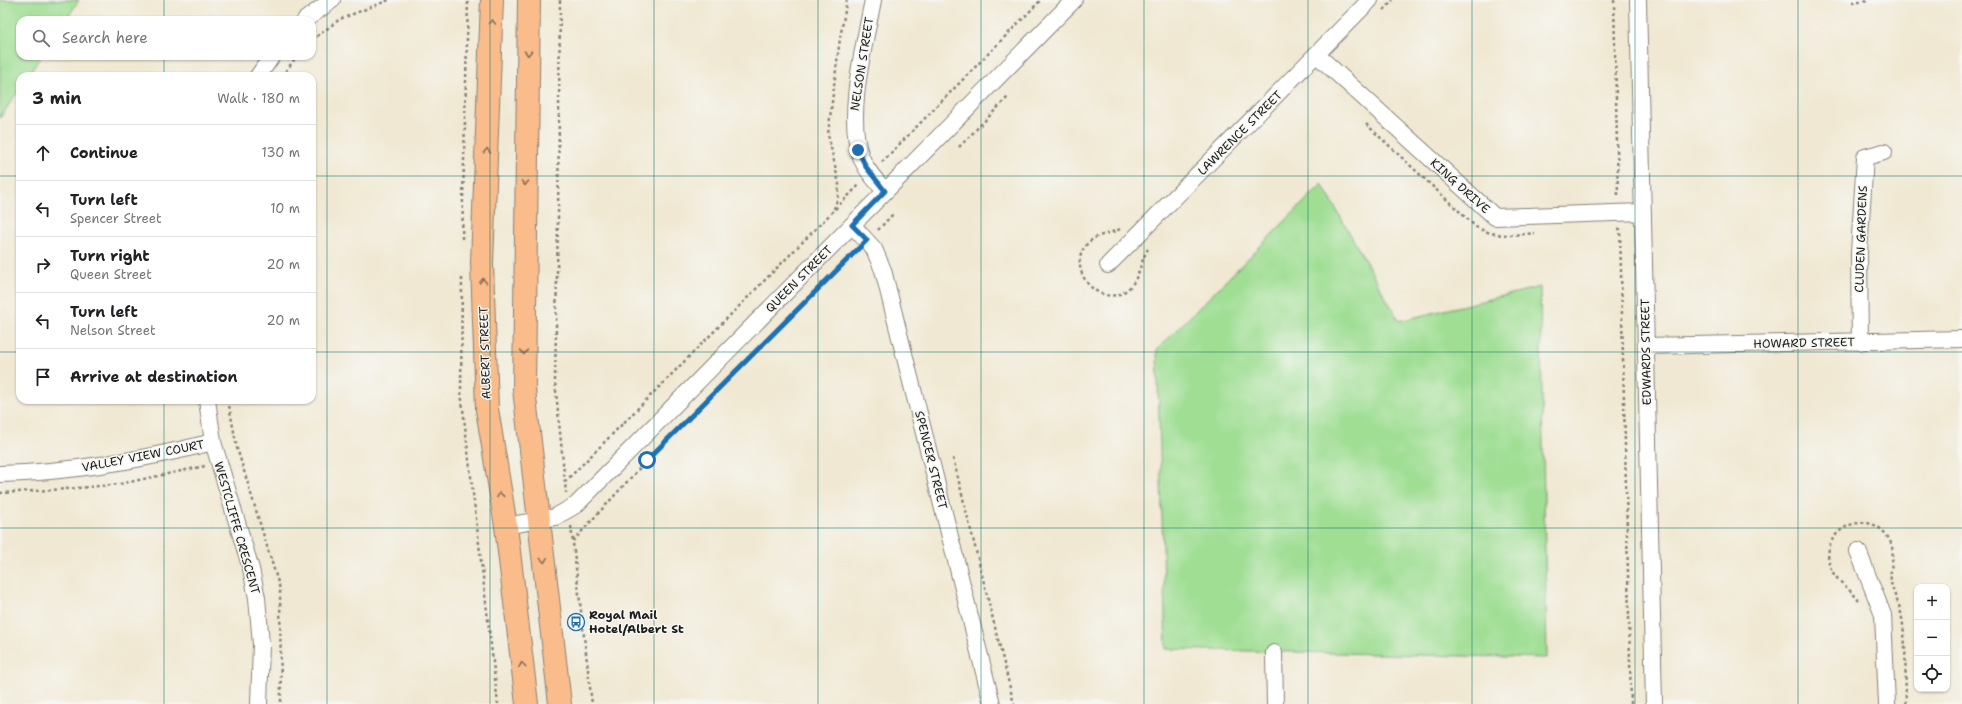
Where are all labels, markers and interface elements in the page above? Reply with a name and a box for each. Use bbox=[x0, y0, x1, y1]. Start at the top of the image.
street label: NELSON STREET bbox=[847, 15, 877, 112]
search box bbox=[16, 16, 316, 60]
one-way arrow bbox=[487, 19, 496, 25]
icon: search bbox=[30, 27, 52, 49]
text: Search here bbox=[62, 28, 148, 48]
one-way arrow bbox=[524, 50, 532, 56]
text: 3 min bbox=[32, 87, 82, 109]
street label: LAWRENCE STREET bbox=[1194, 87, 1286, 179]
text: Walk · 180 m bbox=[217, 90, 300, 107]
route end bbox=[849, 141, 867, 159]
icon: ahead bbox=[32, 142, 54, 164]
text: Continue bbox=[70, 143, 138, 163]
text: 130 m bbox=[262, 144, 300, 161]
one-way arrow bbox=[482, 148, 491, 154]
street label: KING DRIVE bbox=[1427, 155, 1493, 217]
one-way arrow bbox=[521, 180, 530, 186]
street label: CLUDEN GARDENS bbox=[1851, 185, 1871, 293]
text: Turn left bbox=[70, 190, 138, 210]
icon: left bbox=[32, 198, 54, 220]
text: 10 m bbox=[270, 200, 300, 217]
text: Spencer Street bbox=[70, 210, 162, 227]
street label: QUEEN STREET bbox=[762, 242, 836, 316]
text: Turn right bbox=[70, 246, 150, 266]
icon: right bbox=[32, 254, 54, 276]
text: 20 m bbox=[267, 256, 300, 273]
text: Queen Street bbox=[70, 266, 152, 283]
one-way arrow bbox=[478, 278, 487, 284]
street label: EDWARDS STREET bbox=[1637, 298, 1655, 405]
text: Turn left bbox=[70, 302, 138, 322]
street label: ALBERT STREET bbox=[475, 306, 495, 400]
icon: left bbox=[32, 310, 54, 332]
text: 20 m bbox=[267, 312, 300, 329]
text: Nelson Street bbox=[70, 322, 156, 339]
street label: HOWARD STREET bbox=[1753, 334, 1856, 352]
one-way arrow bbox=[520, 349, 528, 355]
icon: arrive bbox=[32, 366, 54, 388]
text: Arrive at destination bbox=[70, 367, 238, 387]
street label: SPENCER STREET bbox=[911, 409, 951, 511]
street label: VALLEY VIEW COURT bbox=[80, 436, 206, 476]
route start bbox=[638, 451, 656, 469]
street label: WESTCLIFFE CRESCENT bbox=[210, 460, 264, 597]
one-way arrow bbox=[497, 492, 505, 498]
one-way arrow bbox=[539, 557, 548, 563]
map controls bbox=[1914, 584, 1950, 692]
button: + bbox=[1914, 584, 1950, 620]
place label: Royal Mail Hotel/Albert St bbox=[589, 607, 684, 637]
bus stop icon: Royal Mail Hotel/Albert St bbox=[566, 612, 586, 632]
button: − bbox=[1914, 620, 1950, 656]
button: locate bbox=[1914, 656, 1950, 692]
one-way arrow bbox=[518, 662, 527, 668]

